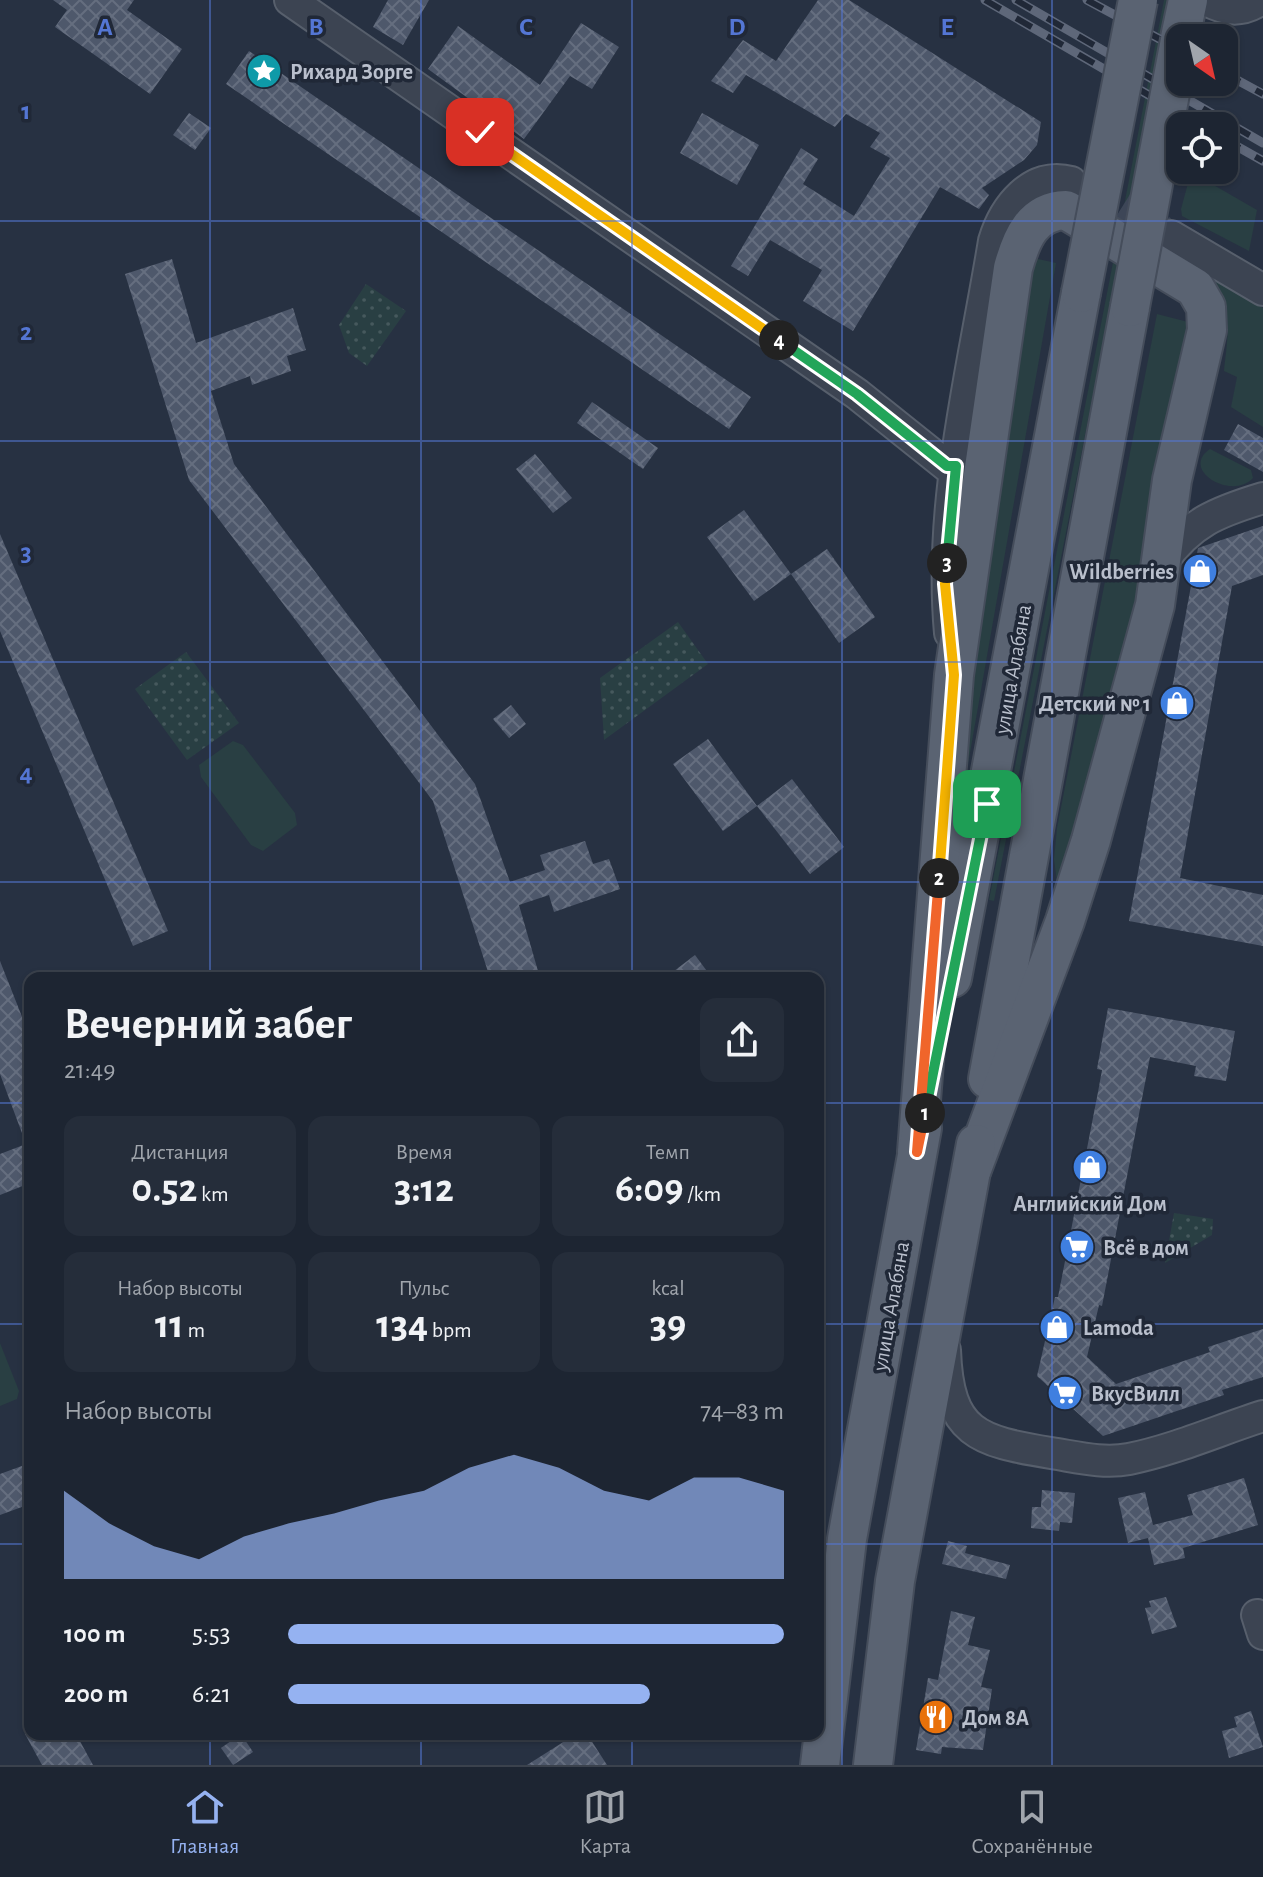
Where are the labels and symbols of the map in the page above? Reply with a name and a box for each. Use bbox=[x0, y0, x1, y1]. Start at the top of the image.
text: A bbox=[97, 14, 113, 40]
text: B bbox=[308, 14, 324, 40]
text: C bbox=[519, 14, 533, 40]
text: D bbox=[728, 14, 746, 40]
text: E bbox=[940, 14, 954, 40]
north arrow bbox=[1166, 24, 1238, 96]
place icon: Рихард Зорге bbox=[245, 52, 283, 90]
place label: Рихард Зорге bbox=[290, 61, 413, 83]
text: 1 bbox=[21, 98, 31, 124]
pin bbox=[446, 98, 514, 166]
text: 2 bbox=[20, 319, 32, 345]
pin: 4 bbox=[759, 320, 799, 360]
text: 3 bbox=[20, 540, 32, 566]
pin: 3 bbox=[927, 543, 967, 583]
shop icon: Wildberries bbox=[1181, 552, 1219, 590]
place label: Wildberries bbox=[1069, 561, 1174, 583]
street label: улица Алабяна bbox=[991, 603, 1035, 737]
shop icon: Детский № 1 bbox=[1158, 684, 1196, 722]
place label: Детский № 1 bbox=[1039, 693, 1151, 715]
text: 4 bbox=[19, 760, 33, 786]
pin bbox=[953, 770, 1021, 838]
pin: 2 bbox=[919, 858, 959, 898]
pin: 1 bbox=[905, 1093, 945, 1133]
shop icon: Английский Дом bbox=[1071, 1148, 1109, 1186]
place label: Английский Дом bbox=[1013, 1193, 1167, 1215]
supermarket icon: Всё в дом bbox=[1058, 1228, 1096, 1266]
place label: Всё в дом bbox=[1103, 1237, 1189, 1259]
street label: улица Алабяна bbox=[869, 1240, 913, 1374]
shop icon: Lamoda bbox=[1038, 1308, 1076, 1346]
place label: Lamoda bbox=[1083, 1317, 1154, 1339]
supermarket icon: ВкусВилл bbox=[1046, 1374, 1084, 1412]
place label: ВкусВилл bbox=[1091, 1383, 1180, 1406]
restaurant icon: Дом 8А bbox=[917, 1698, 955, 1736]
place label: Дом 8А bbox=[962, 1707, 1029, 1729]

